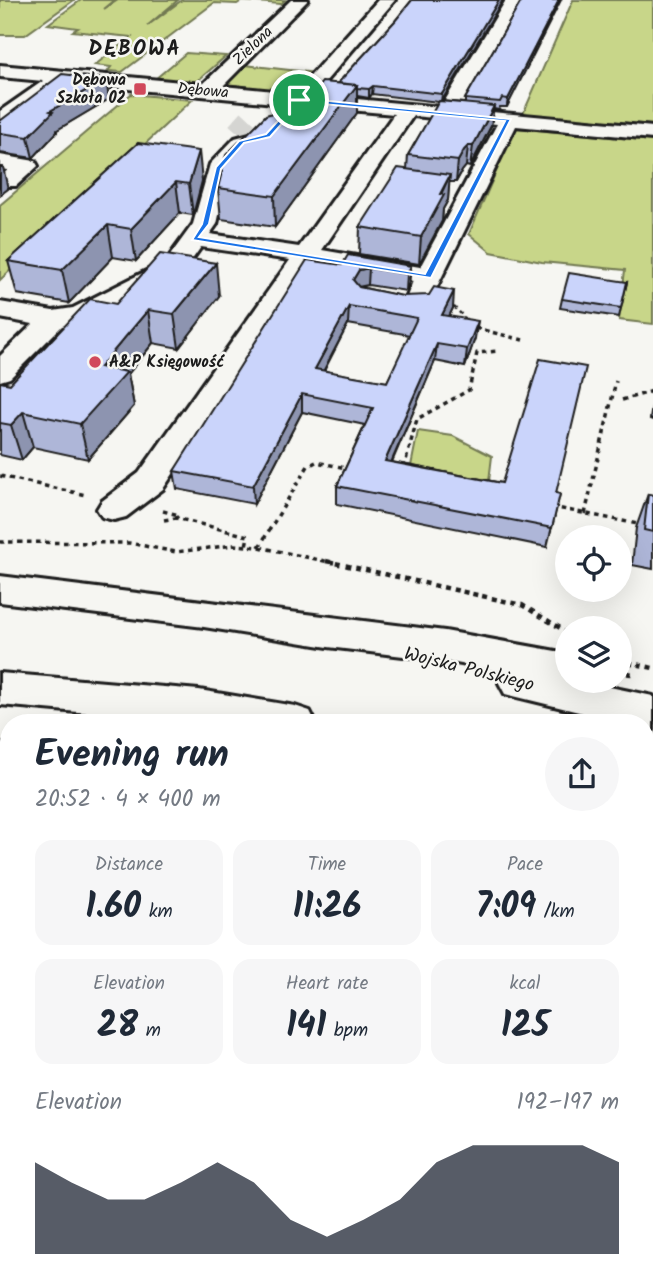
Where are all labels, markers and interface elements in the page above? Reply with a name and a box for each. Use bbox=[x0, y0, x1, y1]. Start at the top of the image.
street label: Zielona bbox=[227, 20, 279, 72]
district label: DĘBOWA bbox=[88, 33, 182, 66]
place label: Dębowa Szkoła 02 bbox=[56, 68, 126, 111]
pin bbox=[269, 70, 329, 130]
street label: Dębowa bbox=[176, 76, 230, 106]
marker: Dębowa Szkoła 02 bbox=[132, 81, 148, 97]
icon: arrive bbox=[280, 81, 318, 119]
place label: A&P Księgowość bbox=[109, 350, 225, 375]
marker: A&P Księgowość bbox=[87, 354, 103, 370]
map controls bbox=[555, 525, 632, 693]
button: locate bbox=[555, 525, 632, 602]
button: layers bbox=[555, 616, 632, 693]
street label: Wojska Polskiego bbox=[401, 639, 537, 701]
text: Evening run bbox=[35, 726, 229, 786]
button: share bbox=[545, 737, 619, 811]
text: 20:52 · 4 × 400 m bbox=[35, 782, 221, 818]
text: Distance bbox=[95, 850, 163, 880]
text: Time bbox=[308, 850, 346, 880]
text: Pace bbox=[507, 850, 543, 880]
text: 1.60 bbox=[85, 880, 141, 936]
text: 11:26 bbox=[292, 880, 362, 936]
text: 7:09 bbox=[475, 880, 536, 936]
text: km bbox=[141, 897, 173, 927]
text: /km bbox=[536, 897, 575, 927]
text: Elevation bbox=[93, 969, 165, 999]
text: Heart rate bbox=[286, 969, 368, 999]
text: kcal bbox=[510, 969, 540, 999]
text: 28 bbox=[97, 999, 138, 1055]
text: 141 bbox=[286, 999, 326, 1055]
text: 125 bbox=[501, 999, 549, 1055]
text: m bbox=[138, 1016, 161, 1046]
text: bpm bbox=[326, 1016, 368, 1046]
text: Elevation bbox=[35, 1085, 122, 1121]
text: 192–197 m bbox=[517, 1085, 619, 1121]

